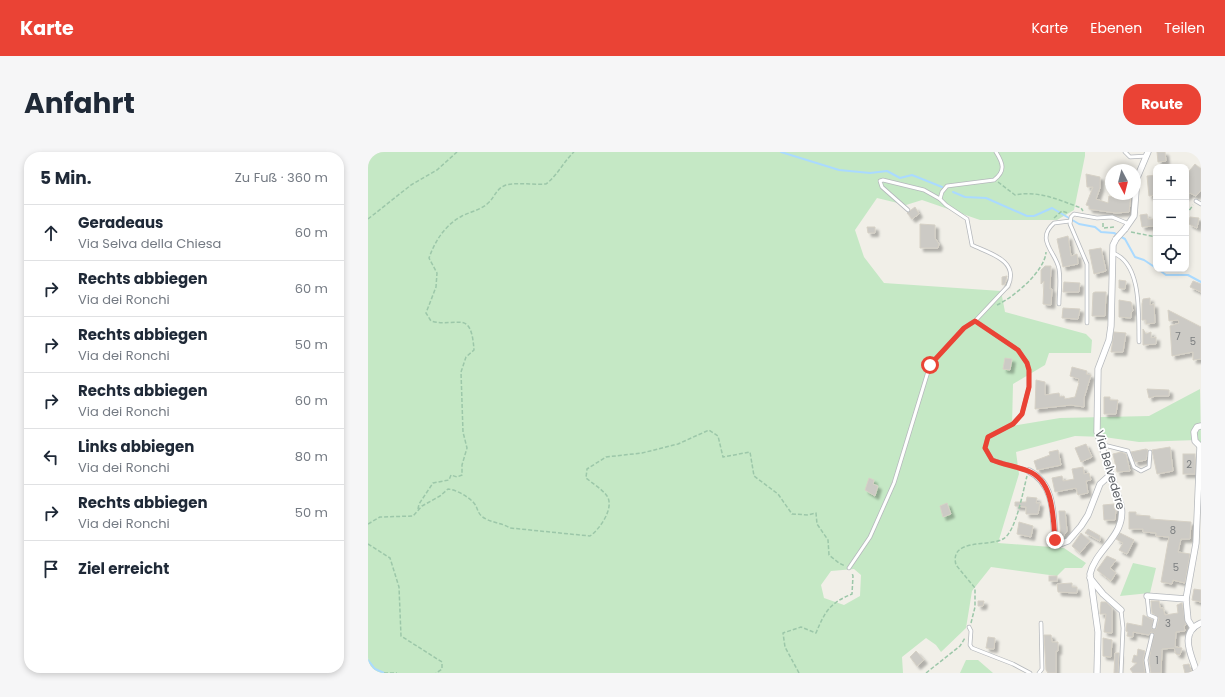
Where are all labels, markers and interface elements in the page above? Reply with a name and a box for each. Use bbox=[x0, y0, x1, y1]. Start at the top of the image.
text: Karte bbox=[20, 15, 74, 42]
text: Karte bbox=[1031, 18, 1068, 38]
text: Ebenen bbox=[1090, 18, 1142, 38]
text: Teilen bbox=[1164, 18, 1205, 38]
text: Anfahrt bbox=[24, 84, 135, 123]
button: Route bbox=[1123, 84, 1201, 125]
north arrow bbox=[1105, 164, 1141, 200]
map controls bbox=[1153, 164, 1189, 272]
button: + bbox=[1153, 164, 1189, 200]
text: 5 Min. bbox=[40, 166, 92, 190]
text: Zu Fuß · 360 m bbox=[235, 168, 328, 187]
button: − bbox=[1153, 200, 1189, 236]
text: Geradeaus bbox=[78, 212, 163, 233]
icon: ahead bbox=[40, 222, 62, 244]
text: 60 m bbox=[295, 223, 328, 242]
text: Via Selva della Chiesa bbox=[78, 234, 221, 253]
button: locate bbox=[1153, 236, 1189, 272]
text: Rechts abbiegen bbox=[78, 268, 208, 289]
icon: right bbox=[40, 278, 62, 300]
text: 60 m bbox=[295, 279, 328, 298]
text: Via dei Ronchi bbox=[78, 290, 170, 309]
text: Rechts abbiegen bbox=[78, 324, 208, 345]
house number: 7 bbox=[1175, 329, 1181, 344]
icon: right bbox=[40, 334, 62, 356]
house number: 5 bbox=[1190, 334, 1196, 349]
text: 50 m bbox=[295, 335, 328, 354]
text: Via dei Ronchi bbox=[78, 346, 170, 365]
route start bbox=[921, 356, 939, 374]
text: Rechts abbiegen bbox=[78, 380, 208, 401]
icon: right bbox=[40, 390, 62, 412]
text: 60 m bbox=[295, 391, 328, 410]
text: Via dei Ronchi bbox=[78, 402, 170, 421]
street label: Via Belvedere bbox=[1091, 428, 1130, 512]
text: Links abbiegen bbox=[78, 436, 194, 457]
icon: left bbox=[40, 446, 62, 468]
text: 80 m bbox=[295, 447, 328, 466]
house number: 2 bbox=[1186, 457, 1192, 472]
text: Via dei Ronchi bbox=[78, 458, 170, 477]
text: Rechts abbiegen bbox=[78, 492, 208, 513]
icon: right bbox=[40, 502, 62, 524]
text: 50 m bbox=[295, 503, 328, 522]
text: Via dei Ronchi bbox=[78, 514, 170, 533]
house number: 8 bbox=[1170, 523, 1176, 538]
route end bbox=[1046, 531, 1064, 549]
icon: arrive bbox=[40, 558, 62, 580]
text: Ziel erreicht bbox=[78, 558, 169, 579]
house number: 5 bbox=[1173, 560, 1179, 575]
house number: 3 bbox=[1165, 616, 1171, 631]
house number: 1 bbox=[1155, 653, 1159, 668]

